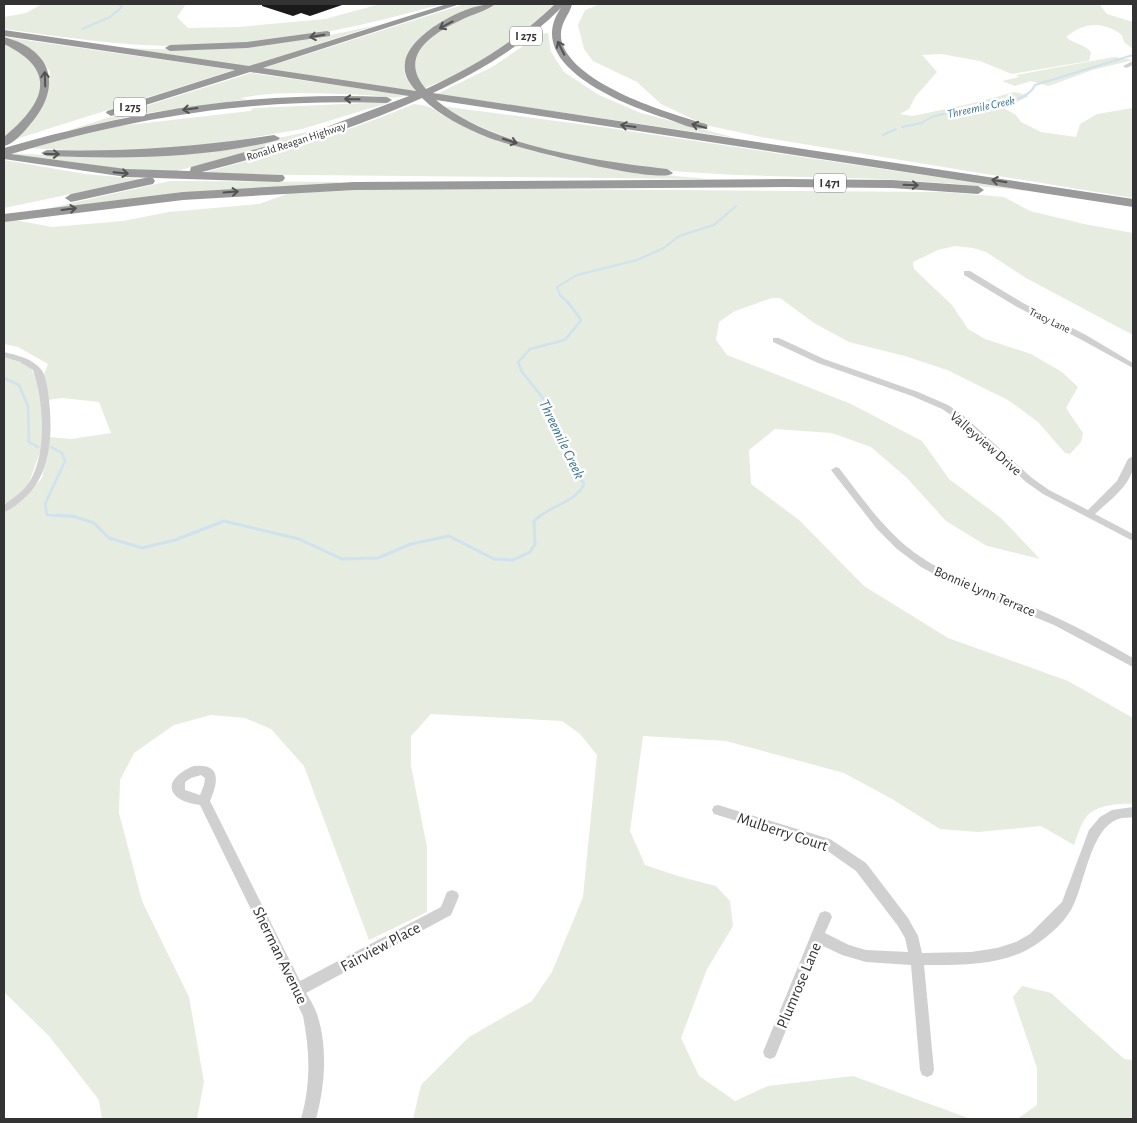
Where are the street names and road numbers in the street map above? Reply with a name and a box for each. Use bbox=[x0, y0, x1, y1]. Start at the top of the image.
road number: I 275 bbox=[510, 27, 542, 46]
road number: I 275 bbox=[114, 98, 146, 116]
street label: Ronald Reagan Highway bbox=[245, 120, 347, 163]
road number: I 471 bbox=[814, 174, 846, 192]
street label: Tracy Lane bbox=[1027, 306, 1072, 335]
street label: Valleyview Drive bbox=[947, 409, 1024, 478]
street label: Bonnie Lynn Terrace bbox=[932, 564, 1037, 620]
street label: Mulberry Court bbox=[735, 810, 830, 855]
street label: Sherman Avenue bbox=[250, 904, 310, 1007]
street label: Fairview Place bbox=[338, 919, 423, 975]
street label: Plumrose Lane bbox=[774, 940, 824, 1031]

